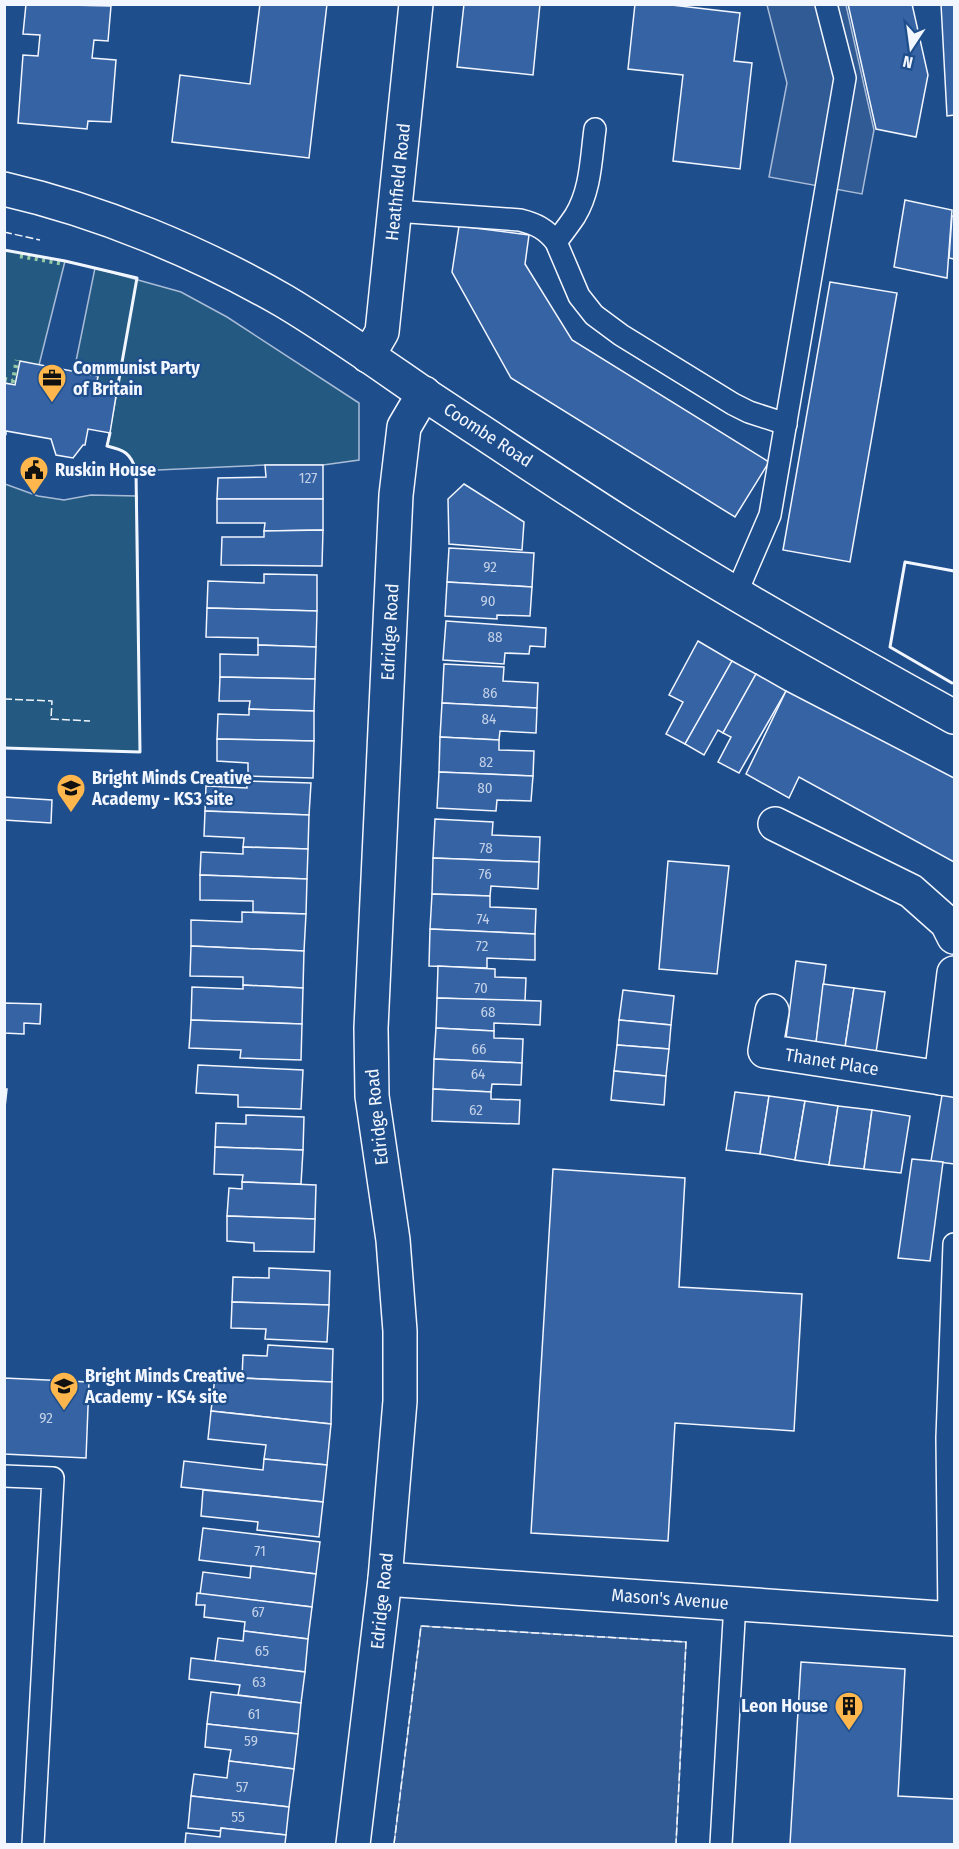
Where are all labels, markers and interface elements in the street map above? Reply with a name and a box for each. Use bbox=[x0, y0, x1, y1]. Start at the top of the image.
north arrow bbox=[881, 18, 941, 78]
text: N bbox=[901, 52, 915, 72]
street label: Heathfield Road bbox=[381, 122, 415, 242]
place label: Communist Party of Britain bbox=[73, 357, 200, 400]
office icon: Communist Party of Britain bbox=[36, 362, 68, 404]
street label: Coombe Road bbox=[439, 398, 537, 472]
public building icon: Ruskin House bbox=[18, 454, 50, 496]
place label: Ruskin House bbox=[55, 459, 156, 481]
house number: 127 bbox=[299, 469, 317, 487]
house number: 92 bbox=[483, 558, 497, 576]
street label: Edridge Road bbox=[376, 583, 404, 681]
house number: 90 bbox=[480, 592, 496, 610]
house number: 88 bbox=[487, 628, 503, 646]
house number: 86 bbox=[483, 684, 497, 702]
house number: 84 bbox=[482, 710, 496, 728]
house number: 82 bbox=[479, 753, 493, 771]
place label: Bright Minds Creative Academy - KS3 site bbox=[91, 767, 252, 810]
school or university icon: Bright Minds Creative Academy - KS3 site bbox=[55, 772, 87, 814]
house number: 80 bbox=[477, 779, 493, 797]
house number: 78 bbox=[479, 839, 493, 857]
house number: 76 bbox=[478, 865, 492, 883]
house number: 74 bbox=[477, 910, 489, 928]
house number: 72 bbox=[476, 937, 489, 955]
house number: 70 bbox=[474, 979, 488, 997]
house number: 68 bbox=[481, 1003, 495, 1021]
house number: 66 bbox=[472, 1040, 486, 1058]
street label: Thanet Place bbox=[784, 1044, 880, 1080]
house number: 64 bbox=[471, 1065, 485, 1083]
street label: Edridge Road bbox=[361, 1068, 393, 1166]
house number: 62 bbox=[469, 1101, 483, 1119]
place label: Bright Minds Creative Academy - KS4 site bbox=[84, 1365, 245, 1408]
school or university icon: Bright Minds Creative Academy - KS4 site bbox=[48, 1370, 80, 1412]
house number: 92 bbox=[39, 1409, 53, 1427]
house number: 71 bbox=[254, 1542, 266, 1560]
street label: Edridge Road bbox=[366, 1552, 398, 1650]
street label: Mason's Avenue bbox=[611, 1584, 729, 1614]
house number: 67 bbox=[251, 1603, 265, 1621]
house number: 65 bbox=[255, 1642, 269, 1660]
house number: 63 bbox=[252, 1673, 266, 1691]
building icon: Leon House bbox=[833, 1690, 865, 1732]
place label: Leon House bbox=[741, 1695, 828, 1717]
house number: 61 bbox=[248, 1705, 260, 1723]
house number: 59 bbox=[244, 1732, 258, 1750]
house number: 57 bbox=[236, 1778, 248, 1796]
house number: 55 bbox=[231, 1808, 245, 1826]

